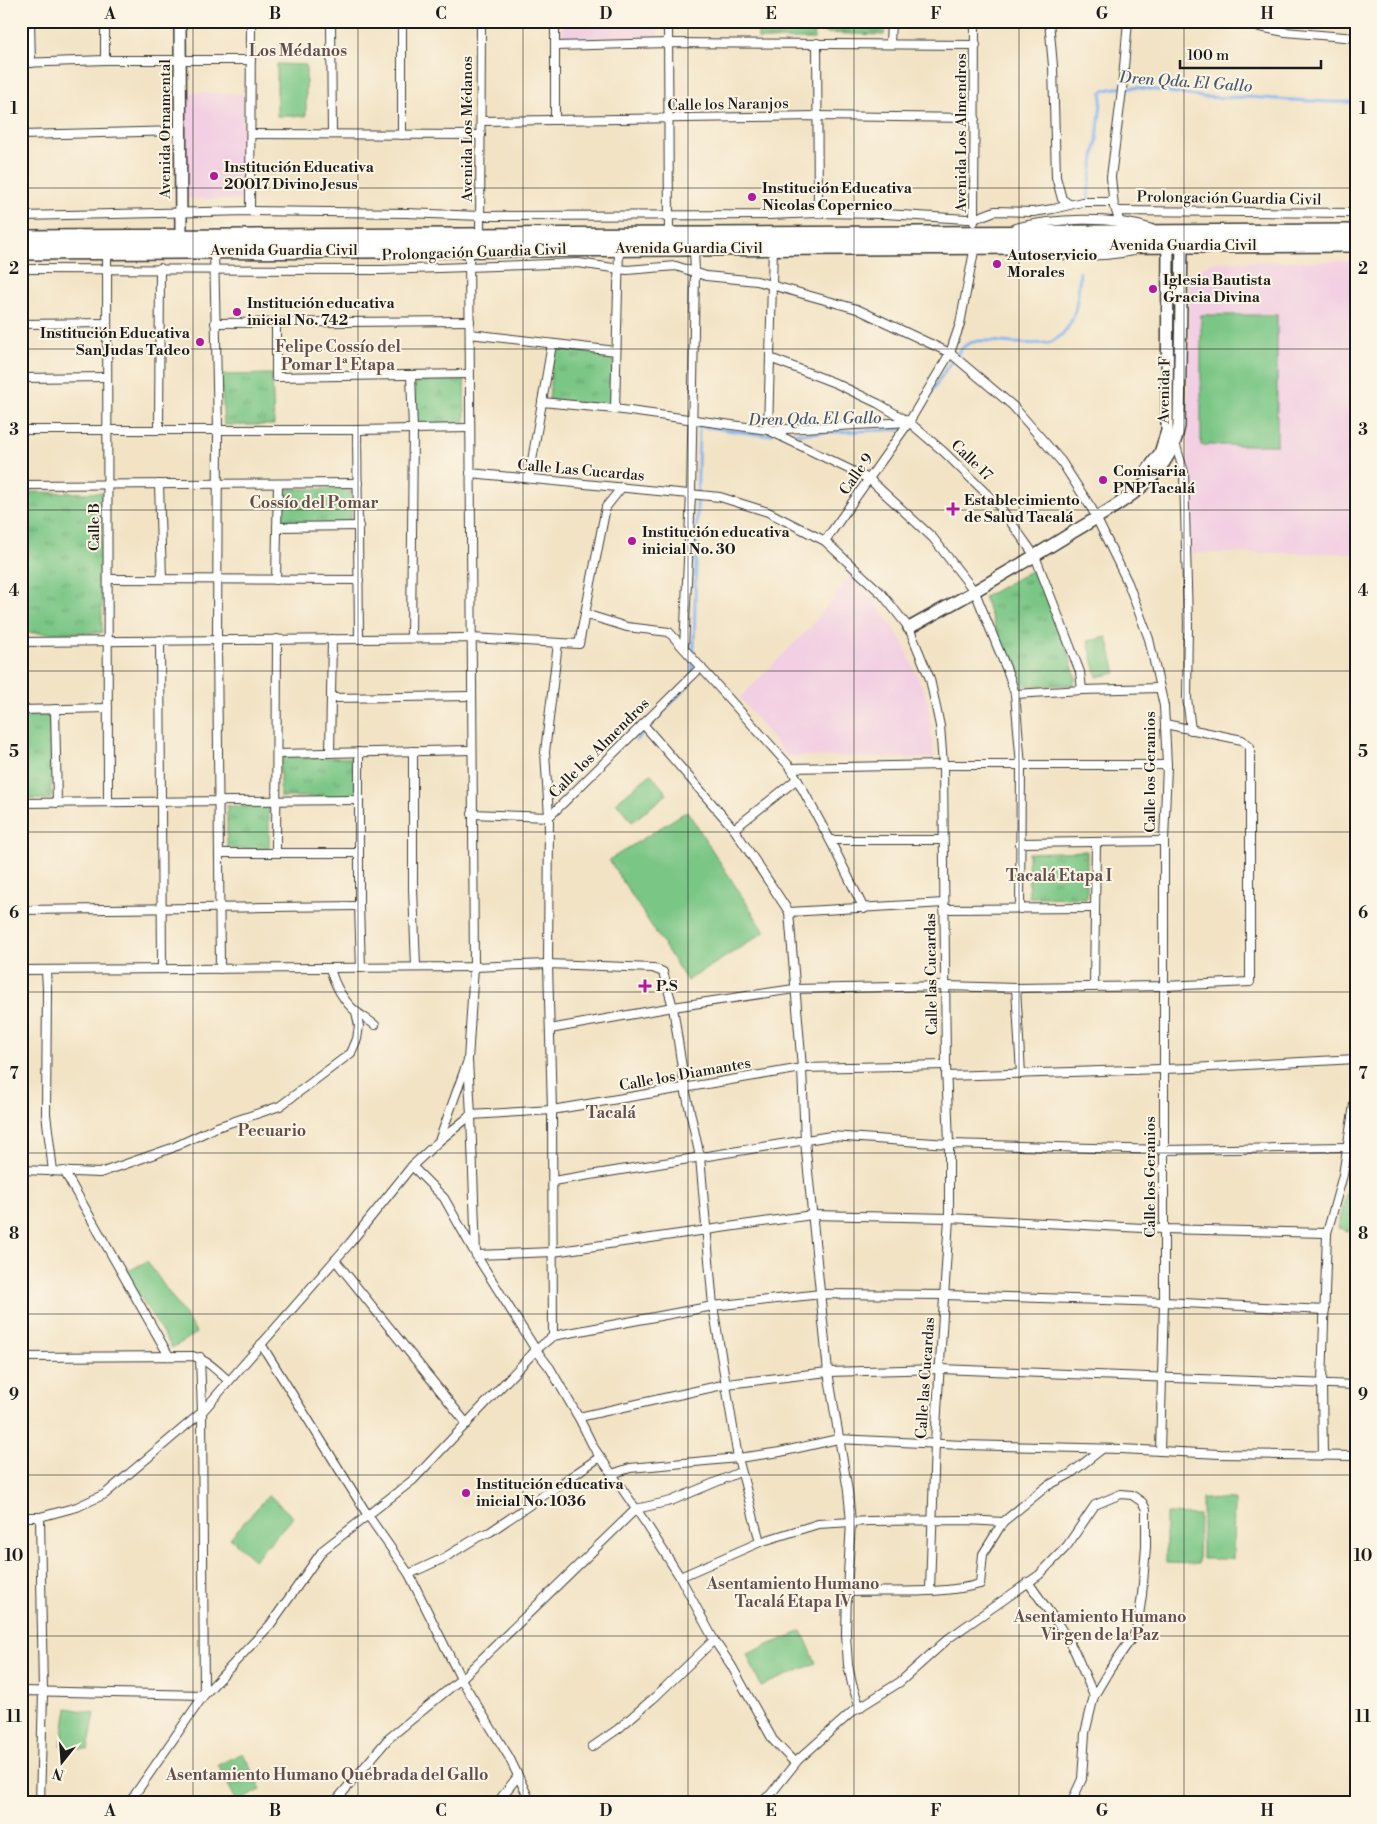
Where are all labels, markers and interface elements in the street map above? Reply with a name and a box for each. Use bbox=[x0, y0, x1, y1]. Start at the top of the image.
text: A bbox=[103, 4, 116, 24]
text: B bbox=[269, 4, 281, 24]
text: C bbox=[435, 4, 447, 24]
text: D bbox=[600, 4, 613, 24]
text: E bbox=[765, 4, 777, 24]
text: F bbox=[930, 4, 942, 24]
text: G bbox=[1096, 4, 1109, 24]
text: H bbox=[1260, 4, 1274, 24]
scale bar bbox=[1180, 38, 1321, 70]
district label: Los Médanos bbox=[249, 41, 347, 61]
text: 100 m bbox=[1187, 46, 1229, 65]
street label: Avenida Los Almendros bbox=[952, 53, 971, 214]
street label: Avenida Los Médanos bbox=[458, 56, 477, 203]
street label: Avenida Ornamental bbox=[156, 59, 175, 200]
water label: Dren Qda. El Gallo bbox=[1118, 67, 1253, 97]
street label: Calle los Naranjos bbox=[667, 94, 789, 115]
text: 1 bbox=[10, 99, 18, 119]
text: 1 bbox=[1359, 99, 1367, 119]
place label: Institución Educativa 20017 Divino Jesus bbox=[224, 158, 375, 194]
marker: Institución Educativa 20017 Divino Jesus bbox=[208, 170, 220, 182]
place label: Institución Educativa Nicolas Copernico bbox=[762, 179, 913, 215]
street label: Prolongación Guardia Civil bbox=[1136, 187, 1322, 210]
marker: Institución Educativa Nicolas Copernico bbox=[746, 191, 758, 203]
street label: Avenida Guardia Civil bbox=[1108, 236, 1257, 255]
street label: Avenida Guardia Civil bbox=[614, 239, 763, 258]
street label: Prolongación Guardia Civil bbox=[381, 240, 567, 265]
street label: Avenida Guardia Civil bbox=[209, 241, 358, 260]
place label: Autoservicio Morales bbox=[1006, 246, 1098, 282]
marker: Autoservicio Morales bbox=[991, 258, 1003, 270]
text: 2 bbox=[9, 259, 19, 279]
text: 2 bbox=[1358, 259, 1368, 279]
place label: Iglesia Bautista Gracia Divina bbox=[1163, 271, 1272, 307]
marker: Iglesia Bautista Gracia Divina bbox=[1147, 283, 1159, 295]
place label: Institución educativa inicial No. 742 bbox=[247, 294, 395, 330]
marker: Institución educativa inicial No. 742 bbox=[231, 306, 243, 318]
place label: Institución Educativa San Judas Tadeo bbox=[40, 324, 191, 360]
marker: Institución Educativa San Judas Tadeo bbox=[194, 336, 206, 348]
district label: Felipe Cossío del Pomar 1ª Etapa bbox=[275, 337, 402, 375]
street label: Avenida F bbox=[1154, 356, 1175, 425]
water label: Dren Qda. El Gallo bbox=[747, 408, 882, 430]
text: 3 bbox=[9, 420, 19, 440]
text: 3 bbox=[1358, 420, 1368, 440]
street label: Calle 17 bbox=[947, 436, 997, 485]
street label: Calle 9 bbox=[835, 450, 878, 499]
street label: Calle Las Cucardas bbox=[517, 455, 645, 486]
place label: Comisaria PNP Tacalá bbox=[1113, 462, 1196, 498]
marker: Comisaria PNP Tacalá bbox=[1097, 474, 1109, 486]
place label: Establecimiento de Salud Tacalá bbox=[964, 491, 1080, 527]
district label: Cossío del Pomar bbox=[249, 493, 379, 513]
marker: Establecimiento de Salud Tacalá bbox=[946, 502, 960, 516]
street label: Calle B bbox=[85, 503, 104, 551]
place label: Institución educativa inicial No. 30 bbox=[642, 523, 790, 559]
marker: Institución educativa inicial No. 30 bbox=[626, 535, 638, 547]
text: 4 bbox=[9, 581, 20, 601]
text: 4 bbox=[1358, 581, 1369, 601]
street label: Calle los Almendros bbox=[545, 694, 654, 803]
street label: Calle los Geranios bbox=[1141, 711, 1160, 833]
text: 5 bbox=[9, 742, 19, 762]
text: 5 bbox=[1358, 742, 1368, 762]
district label: Tacalá Etapa I bbox=[1006, 866, 1112, 886]
text: 6 bbox=[9, 903, 19, 923]
text: 6 bbox=[1358, 903, 1368, 923]
street label: Calle las Cucardas bbox=[921, 913, 942, 1035]
place label: P.S bbox=[656, 977, 678, 996]
marker: P.S bbox=[638, 979, 652, 993]
street label: Calle los Diamantes bbox=[618, 1054, 752, 1095]
text: 7 bbox=[9, 1064, 19, 1084]
text: 7 bbox=[1358, 1064, 1368, 1084]
district label: Tacalá bbox=[586, 1103, 636, 1123]
street label: Calle los Geranios bbox=[1141, 1116, 1160, 1238]
district label: Pecuario bbox=[238, 1121, 306, 1141]
text: 8 bbox=[9, 1224, 19, 1244]
text: 8 bbox=[1358, 1224, 1368, 1244]
street label: Calle las Cucardas bbox=[912, 1316, 939, 1440]
text: 9 bbox=[9, 1385, 19, 1405]
text: 9 bbox=[1358, 1385, 1368, 1405]
place label: Institución educativa inicial No. 1036 bbox=[476, 1475, 624, 1511]
marker: Institución educativa inicial No. 1036 bbox=[460, 1487, 472, 1499]
text: 10 bbox=[5, 1546, 23, 1566]
text: 10 bbox=[1354, 1546, 1372, 1566]
district label: Asentamiento Humano Tacalá Etapa IV bbox=[706, 1574, 879, 1612]
district label: Asentamiento Humano Virgen de la Paz bbox=[1013, 1607, 1186, 1645]
text: 11 bbox=[6, 1707, 22, 1727]
text: 11 bbox=[1355, 1707, 1371, 1727]
north arrow bbox=[38, 1736, 88, 1786]
text: N bbox=[51, 1763, 66, 1784]
district label: Asentamiento Humano Quebrada del Gallo bbox=[165, 1765, 488, 1785]
text: A bbox=[103, 1801, 116, 1821]
text: B bbox=[269, 1801, 281, 1821]
text: C bbox=[435, 1801, 447, 1821]
text: D bbox=[600, 1801, 613, 1821]
text: E bbox=[765, 1801, 777, 1821]
text: F bbox=[930, 1801, 942, 1821]
text: G bbox=[1096, 1801, 1109, 1821]
text: H bbox=[1260, 1801, 1274, 1821]

